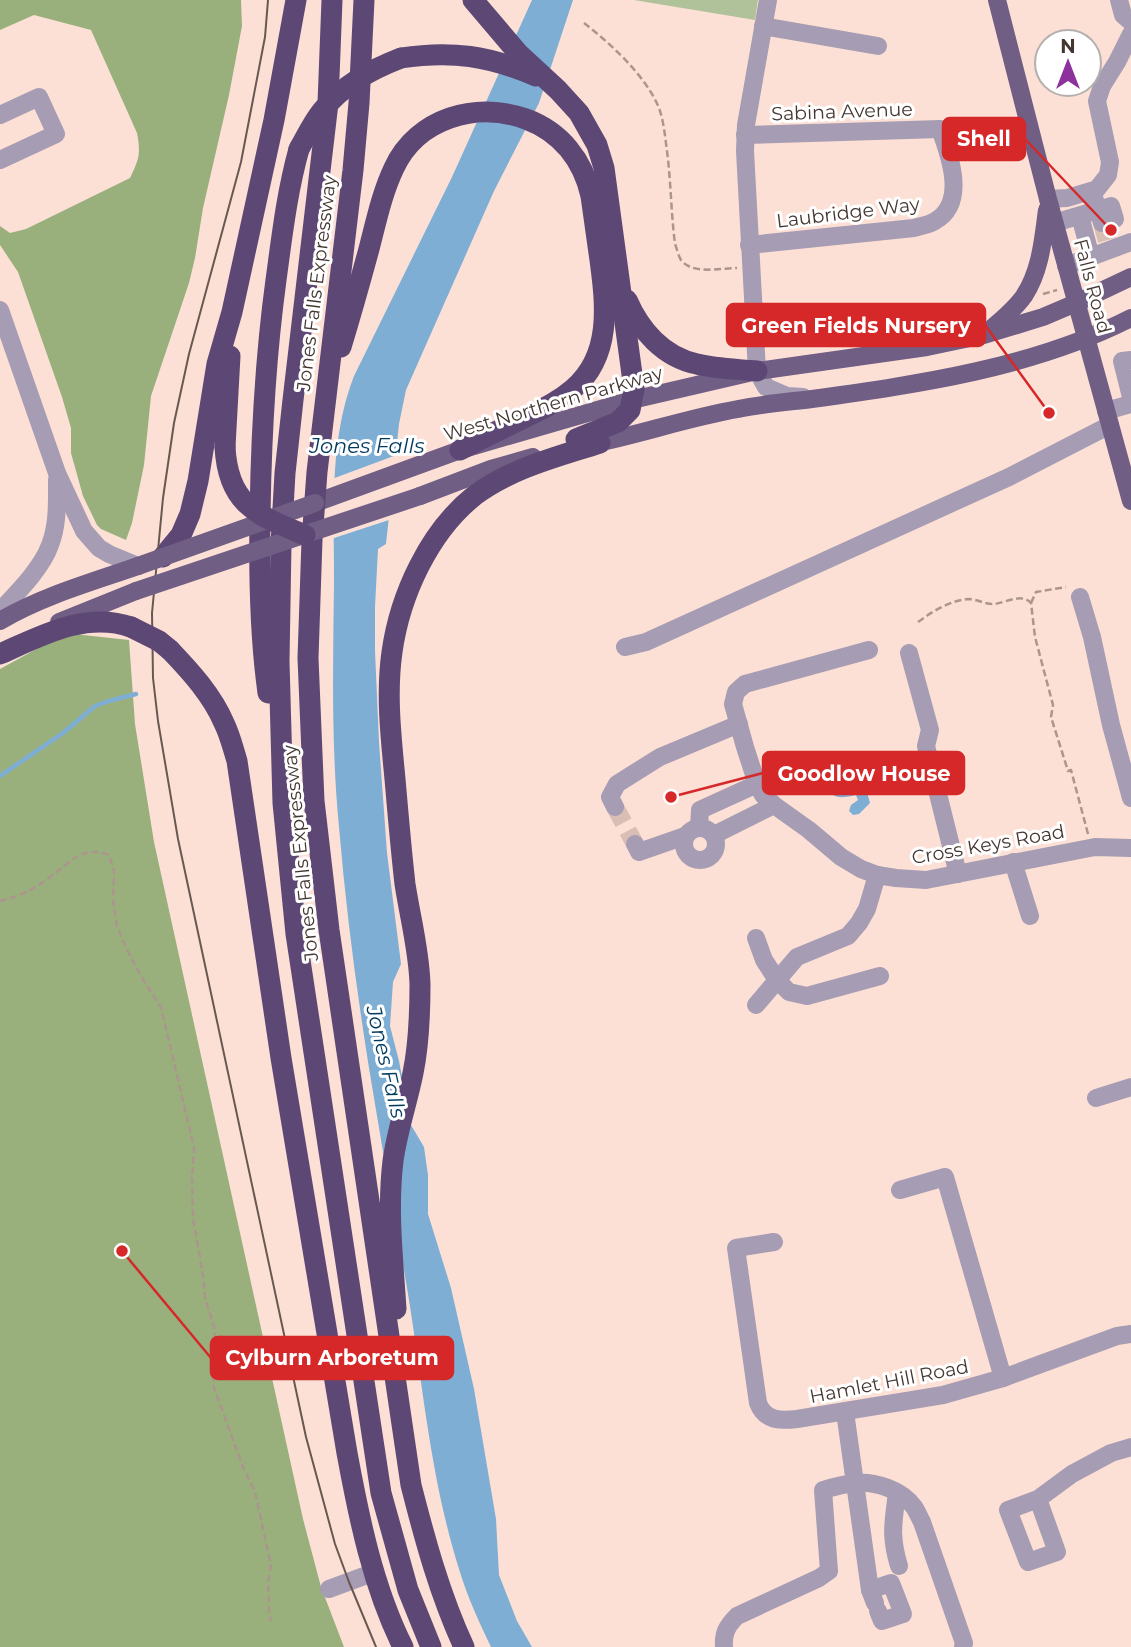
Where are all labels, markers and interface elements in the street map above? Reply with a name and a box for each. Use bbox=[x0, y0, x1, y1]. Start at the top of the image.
north arrow bbox=[1033, 28, 1103, 98]
text: N bbox=[1060, 35, 1076, 58]
street label: Sabina Avenue bbox=[771, 98, 913, 125]
callout: Shell bbox=[943, 118, 1025, 160]
text: Shell bbox=[957, 126, 1011, 151]
street label: Jones Falls Expressway bbox=[292, 173, 341, 393]
street label: Laubridge Way bbox=[775, 192, 922, 233]
street label: Falls Road bbox=[1069, 236, 1116, 336]
callout: Green Fields Nursery bbox=[727, 304, 985, 346]
text: Green Fields Nursery bbox=[741, 313, 971, 338]
street label: West Northern Parkway bbox=[441, 361, 666, 446]
water label: Jones Falls bbox=[309, 433, 424, 458]
street label: Jones Falls Expressway bbox=[278, 743, 323, 963]
callout: Goodlow House bbox=[763, 752, 964, 794]
text: Goodlow House bbox=[777, 761, 951, 786]
street label: Cross Keys Road bbox=[910, 820, 1066, 869]
water label: Jones Falls bbox=[361, 1002, 412, 1121]
callout: Cylburn Arboretum bbox=[211, 1337, 453, 1379]
text: Cylburn Arboretum bbox=[225, 1345, 439, 1370]
street label: Hamlet Hill Road bbox=[808, 1355, 971, 1408]

